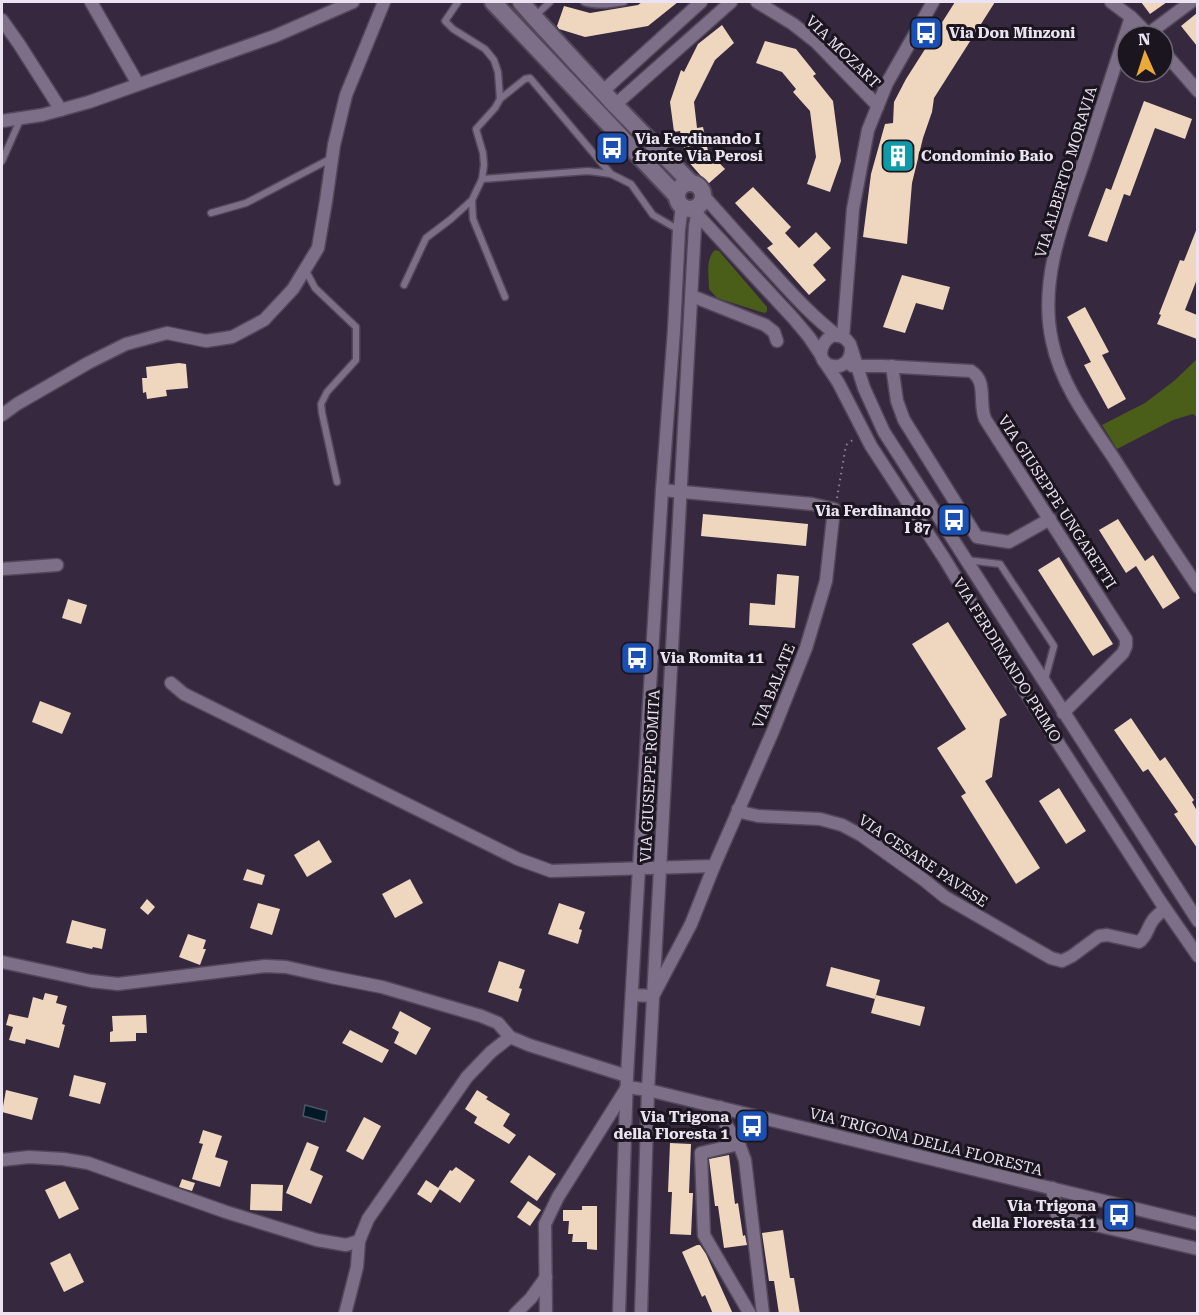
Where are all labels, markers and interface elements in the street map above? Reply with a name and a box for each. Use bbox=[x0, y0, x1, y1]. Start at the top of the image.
street label: VIA MOZART bbox=[802, 12, 884, 92]
bus stop icon: Via Don Minzoni bbox=[908, 15, 944, 51]
place label: Via Don Minzoni bbox=[949, 24, 1075, 42]
north arrow bbox=[1115, 24, 1175, 84]
text: N bbox=[1138, 30, 1151, 49]
street label: VIA ALBERTO MORAVIA bbox=[1031, 84, 1101, 260]
bus stop icon: Via Ferdinando I fronte Via Perosi bbox=[594, 130, 630, 166]
place label: Via Ferdinando I fronte Via Perosi bbox=[635, 130, 763, 165]
building icon: Condominio Baio bbox=[880, 138, 916, 174]
place label: Condominio Baio bbox=[921, 147, 1054, 165]
street label: VIA GIUSEPPE UNGARETTI bbox=[994, 412, 1120, 592]
place label: Via Ferdinando I 87 bbox=[815, 502, 932, 537]
bus stop icon: Via Ferdinando I 87 bbox=[936, 502, 972, 538]
street label: VIA FERDINANDO PRIMO bbox=[949, 575, 1065, 745]
bus stop icon: Via Romita 11 bbox=[619, 640, 655, 676]
street label: VIA BALATE bbox=[749, 641, 799, 731]
place label: Via Romita 11 bbox=[660, 649, 765, 667]
street label: VIA GIUSEPPE ROMITA bbox=[636, 689, 664, 863]
street label: VIA CESARE PAVESE bbox=[855, 811, 991, 911]
street label: VIA TRIGONA DELLA FLORESTA bbox=[808, 1104, 1045, 1180]
place label: Via Trigona della Floresta 1 bbox=[613, 1108, 730, 1143]
bus stop icon: Via Trigona della Floresta 1 bbox=[734, 1108, 770, 1144]
place label: Via Trigona della Floresta 11 bbox=[972, 1197, 1097, 1232]
bus stop icon: Via Trigona della Floresta 11 bbox=[1101, 1197, 1137, 1233]

